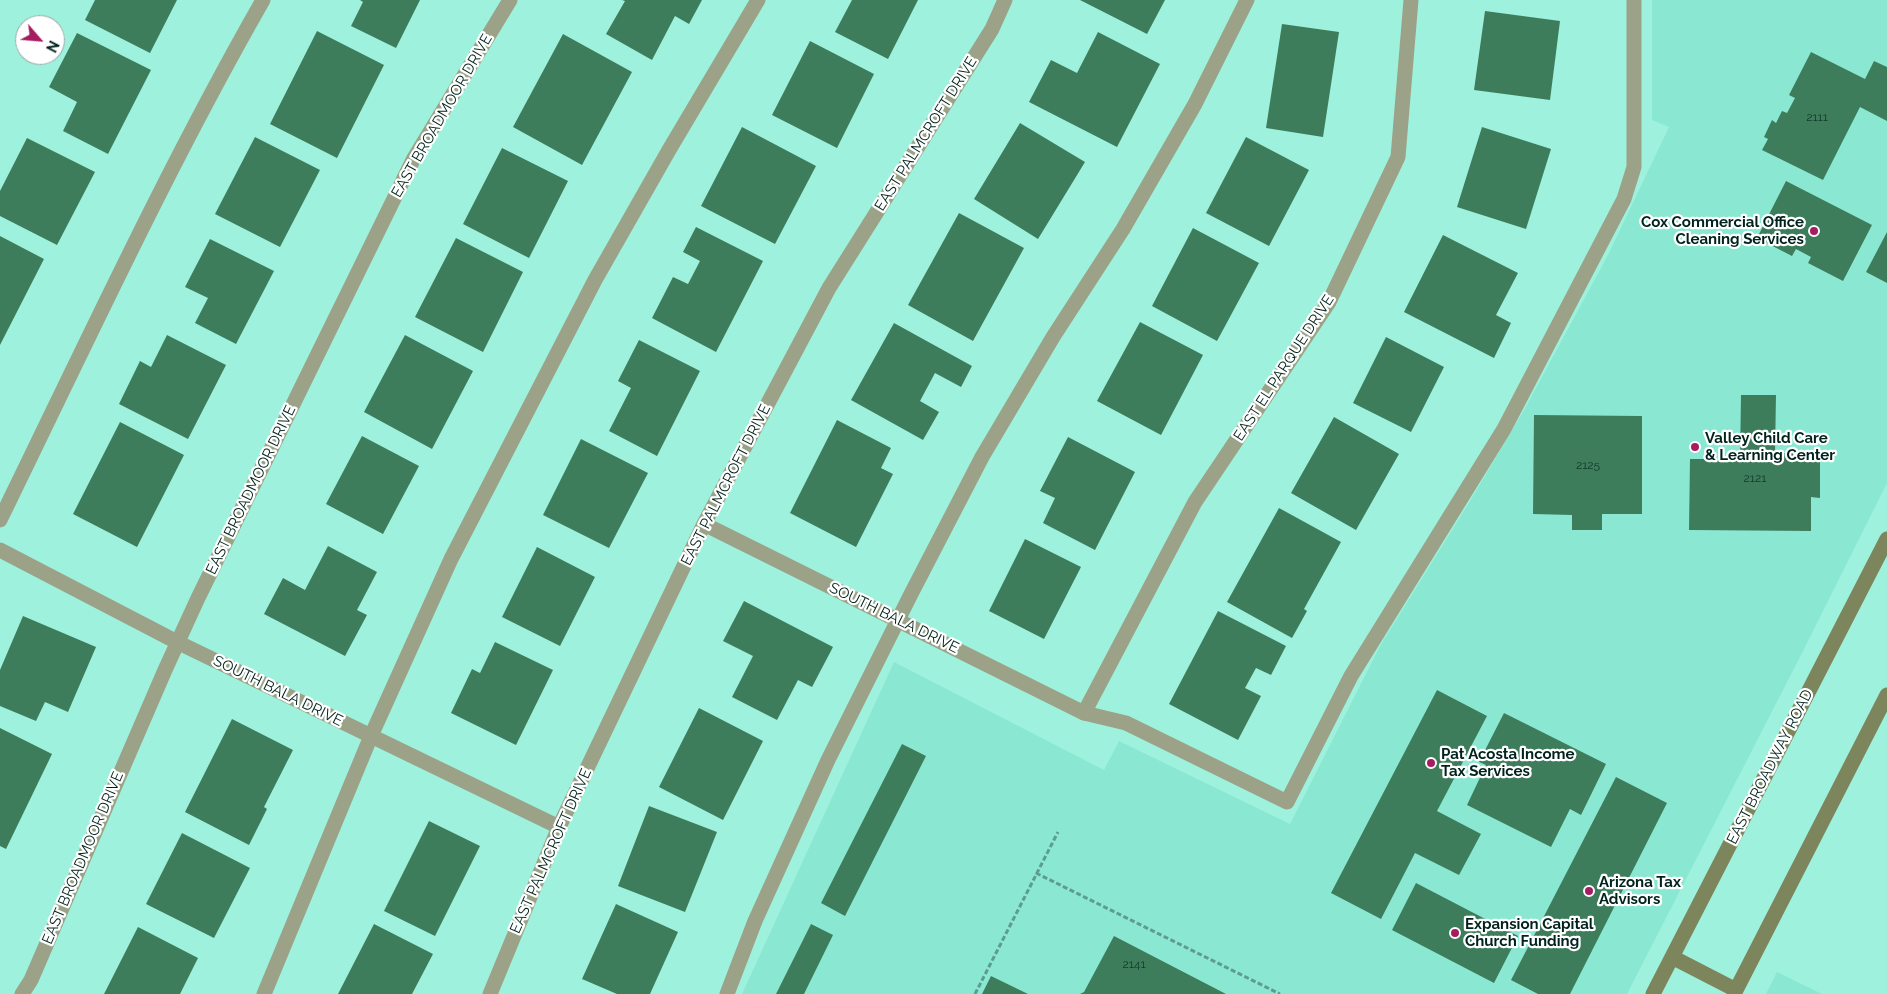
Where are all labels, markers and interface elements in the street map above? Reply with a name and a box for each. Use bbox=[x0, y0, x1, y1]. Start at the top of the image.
north arrow bbox=[15, 15, 65, 65]
street label: EAST BROADMOOR DRIVE bbox=[388, 31, 496, 201]
text: N bbox=[43, 38, 62, 55]
street label: EAST PALMCROFT DRIVE bbox=[871, 54, 981, 214]
house number: 2111 bbox=[1806, 110, 1828, 124]
place label: Cox Commercial Office Cleaning Services bbox=[1641, 213, 1804, 248]
marker: Cox Commercial Office Cleaning Services bbox=[1808, 225, 1820, 237]
street label: EAST EL PARQUE DRIVE bbox=[1230, 292, 1338, 444]
street label: EAST PALMCROFT DRIVE bbox=[677, 401, 775, 569]
street label: EAST BROADMOOR DRIVE bbox=[202, 403, 300, 577]
place label: Valley Child Care & Learning Center bbox=[1705, 429, 1835, 464]
marker: Valley Child Care & Learning Center bbox=[1689, 441, 1701, 453]
house number: 2125 bbox=[1576, 458, 1600, 472]
house number: 2121 bbox=[1744, 471, 1766, 485]
street label: SOUTH BALA DRIVE bbox=[826, 579, 962, 657]
street label: SOUTH BALA DRIVE bbox=[210, 652, 346, 730]
street label: EAST BROADWAY ROAD bbox=[1723, 687, 1817, 847]
place label: Pat Acosta Income Tax Services bbox=[1441, 745, 1575, 780]
marker: Pat Acosta Income Tax Services bbox=[1425, 757, 1437, 769]
street label: EAST PALMCROFT DRIVE bbox=[506, 766, 596, 936]
street label: EAST BROADMOOR DRIVE bbox=[38, 769, 128, 947]
place label: Arizona Tax Advisors bbox=[1599, 873, 1681, 908]
marker: Arizona Tax Advisors bbox=[1583, 885, 1595, 897]
place label: Expansion Capital Church Funding bbox=[1465, 915, 1594, 950]
marker: Expansion Capital Church Funding bbox=[1449, 927, 1461, 939]
house number: 2141 bbox=[1122, 957, 1146, 971]

